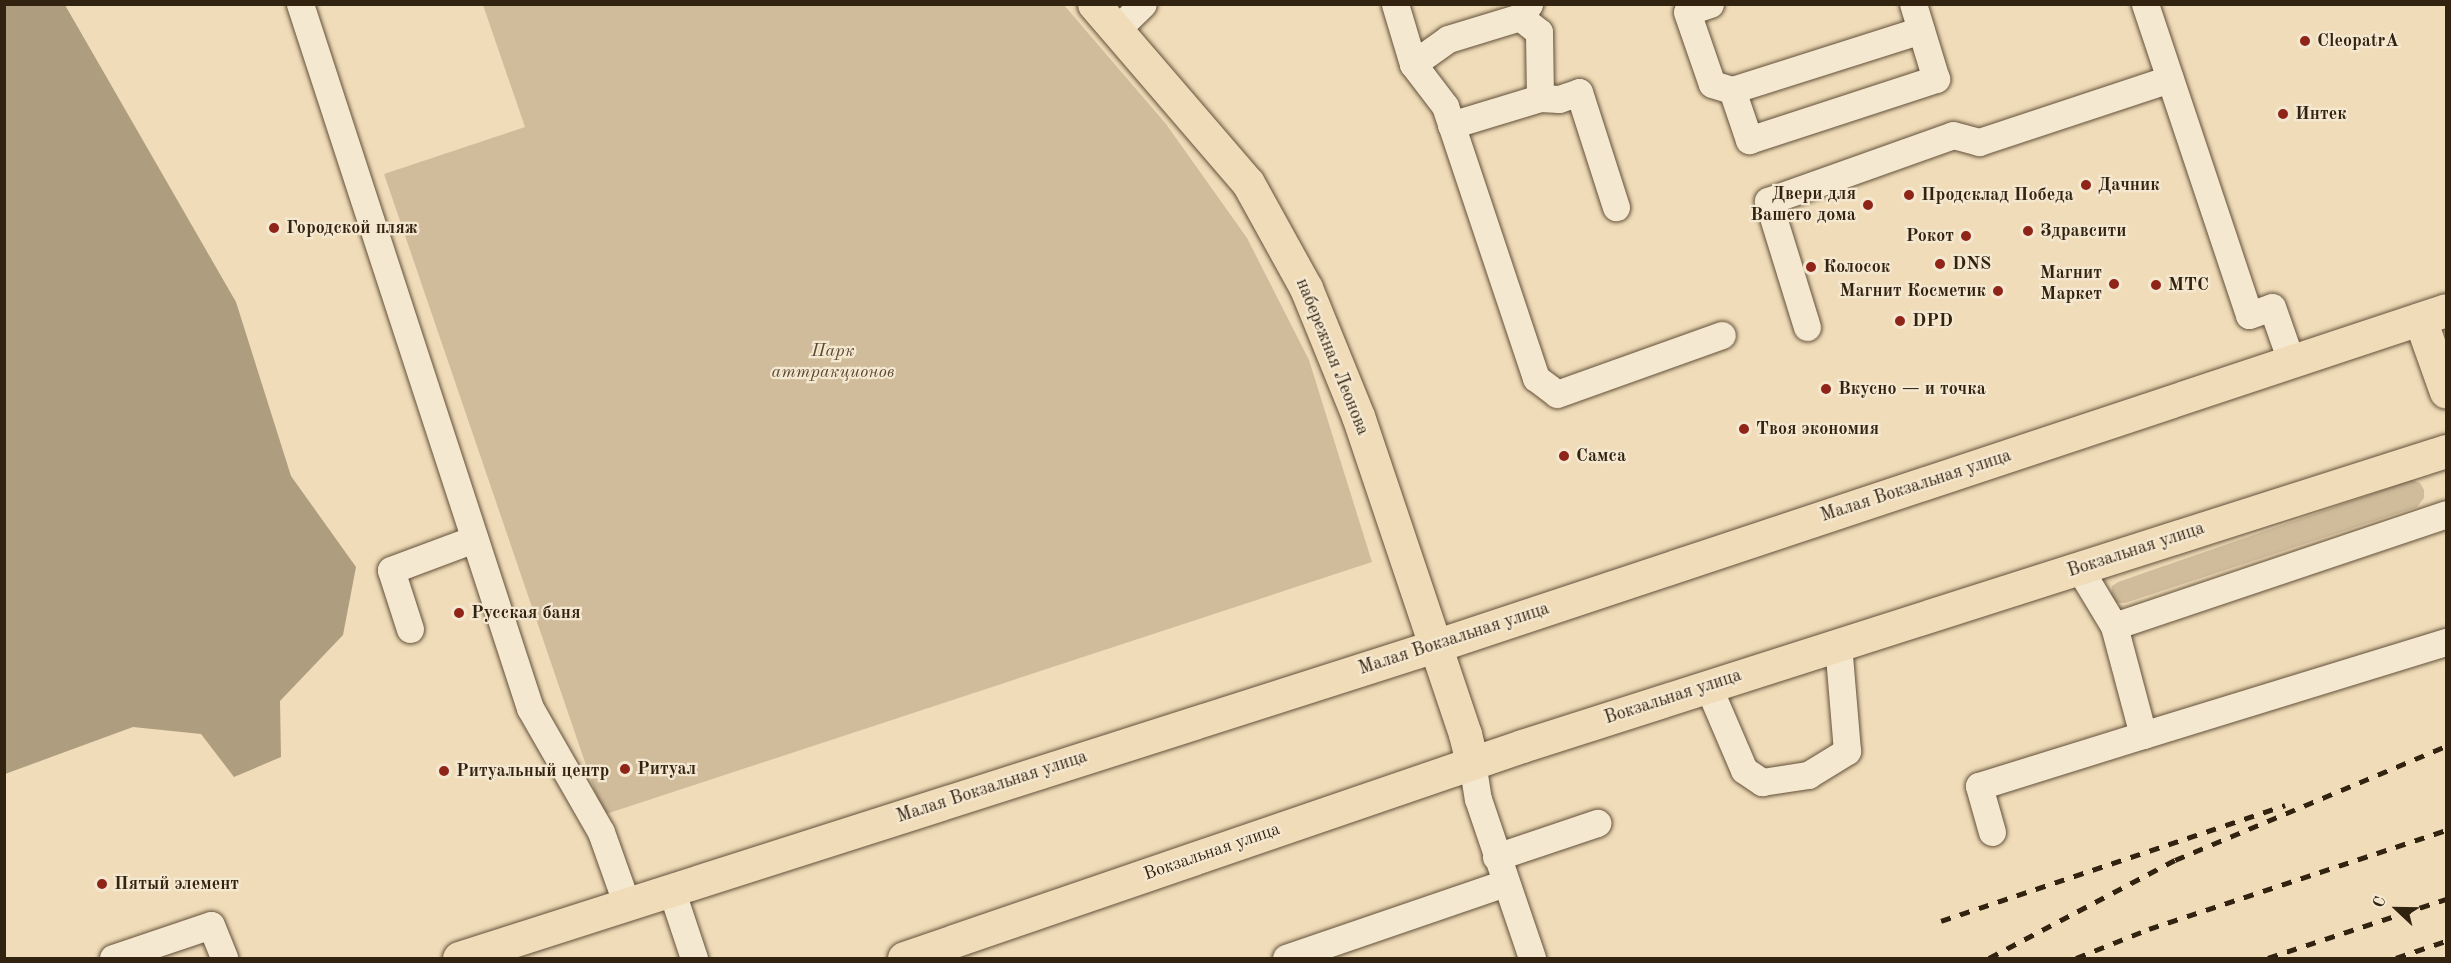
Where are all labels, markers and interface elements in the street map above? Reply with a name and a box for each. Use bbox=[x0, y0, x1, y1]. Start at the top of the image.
place label: CleopatrA bbox=[2317, 30, 2399, 52]
marker: CleopatrA bbox=[2298, 34, 2312, 48]
place label: Интек bbox=[2295, 103, 2347, 125]
marker: Интек bbox=[2276, 107, 2290, 121]
place label: Дачник bbox=[2098, 174, 2160, 196]
marker: Дачник bbox=[2079, 178, 2093, 192]
place label: Двери для Вашего дома bbox=[1750, 184, 1856, 226]
place label: Продсклад Победа bbox=[1921, 184, 2074, 206]
marker: Продсклад Победа bbox=[1902, 188, 1916, 202]
marker: Двери для Вашего дома bbox=[1861, 198, 1875, 212]
place label: Городской пляж bbox=[286, 217, 418, 239]
place label: Здравсити bbox=[2040, 220, 2126, 242]
marker: Городской пляж bbox=[267, 221, 281, 235]
marker: Здравсити bbox=[2021, 224, 2035, 238]
place label: Рокот bbox=[1906, 225, 1954, 247]
marker: Рокот bbox=[1959, 229, 1973, 243]
place label: DNS bbox=[1952, 253, 1991, 275]
place label: Колосок bbox=[1823, 256, 1890, 278]
marker: DNS bbox=[1933, 257, 1947, 271]
marker: Колосок bbox=[1804, 260, 1818, 274]
place label: Магнит Маркет bbox=[2040, 263, 2102, 306]
place label: МТС bbox=[2168, 274, 2209, 296]
street label: набережная Леонова bbox=[1291, 275, 1373, 439]
marker: Магнит Маркет bbox=[2107, 277, 2121, 291]
marker: МТС bbox=[2149, 278, 2163, 292]
place label: Магнит Косметик bbox=[1839, 280, 1986, 302]
marker: Магнит Косметик bbox=[1991, 284, 2005, 298]
place label: DPD bbox=[1912, 310, 1953, 332]
marker: DPD bbox=[1893, 314, 1907, 328]
park label: Парк аттракционов bbox=[771, 341, 895, 384]
place label: Вкусно — и точка bbox=[1838, 378, 1986, 400]
marker: Вкусно — и точка bbox=[1819, 382, 1833, 396]
place label: Твоя экономия bbox=[1756, 418, 1879, 440]
marker: Твоя экономия bbox=[1737, 422, 1751, 436]
place label: Самса bbox=[1576, 445, 1626, 467]
street label: Малая Вокзальная улица bbox=[1818, 445, 2014, 527]
marker: Самса bbox=[1557, 449, 1571, 463]
street label: Вокзальная улица bbox=[2065, 518, 2207, 582]
street label: Малая Вокзальная улица bbox=[1356, 598, 1552, 680]
place label: Русская баня bbox=[471, 602, 581, 624]
marker: Русская баня bbox=[452, 606, 466, 620]
street label: Вокзальная улица bbox=[1602, 665, 1744, 729]
street label: Малая Вокзальная улица bbox=[894, 746, 1090, 828]
place label: Ритуал bbox=[637, 758, 696, 780]
place label: Ритуальный центр bbox=[456, 760, 609, 782]
marker: Ритуал bbox=[618, 762, 632, 776]
marker: Ритуальный центр bbox=[437, 764, 451, 778]
street label: Вокзальная улица bbox=[1141, 819, 1283, 885]
place label: Пятый элемент bbox=[114, 873, 239, 895]
marker: Пятый элемент bbox=[95, 877, 109, 891]
north arrow bbox=[2367, 879, 2427, 939]
text: С bbox=[2371, 894, 2390, 910]

